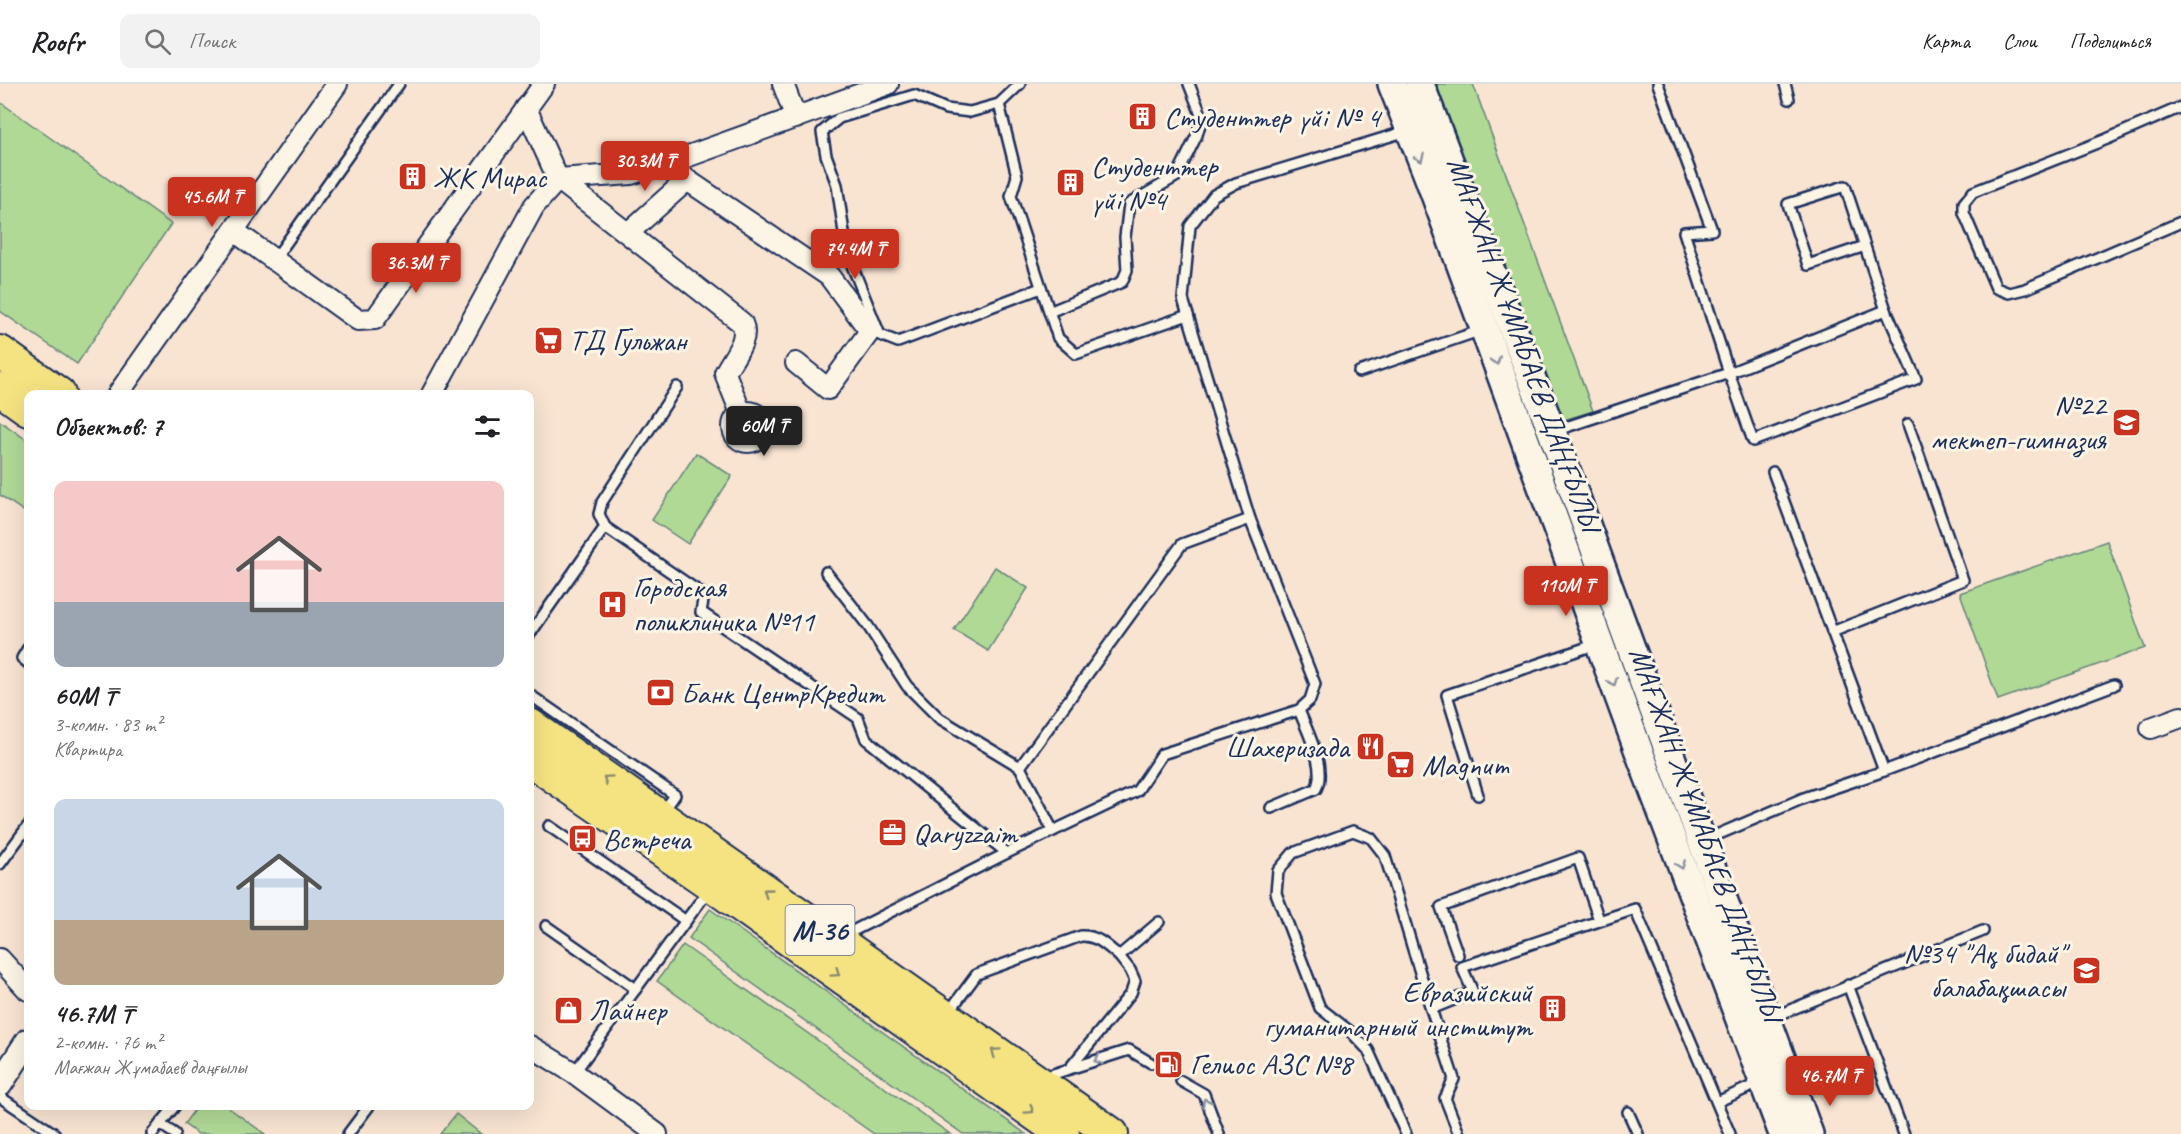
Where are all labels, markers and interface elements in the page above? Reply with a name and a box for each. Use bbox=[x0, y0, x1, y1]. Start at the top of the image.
search box bbox=[120, 14, 540, 68]
text: Roofr bbox=[30, 24, 84, 59]
icon: search bbox=[141, 25, 174, 58]
text: Поиск bbox=[189, 27, 235, 55]
text: Карта bbox=[1922, 28, 1970, 54]
text: Слои bbox=[2003, 28, 2037, 54]
text: Поделиться bbox=[2070, 28, 2151, 54]
place label: Студенттер үйі № 4 bbox=[1164, 98, 1382, 136]
building icon: Студенттер үйі № 4 bbox=[1127, 101, 1159, 133]
pin: 30.3M ₸ bbox=[590, 141, 700, 192]
place label: Студенттер үйі №4 bbox=[1091, 147, 1219, 219]
text: 30.3M ₸ bbox=[615, 148, 675, 173]
one-way arrow bbox=[1413, 152, 1425, 163]
street label: МАҒЖАН ЖҰМАБАЕВ ДАҢҒЫЛЫ bbox=[1439, 152, 1611, 541]
place label: ЖК Мирас bbox=[433, 158, 548, 196]
building icon: ЖК Мирас bbox=[396, 161, 428, 193]
building icon: Студенттер үйі №4 bbox=[1054, 167, 1086, 199]
pin: 45.6M ₸ bbox=[157, 177, 267, 228]
text: 45.6M ₸ bbox=[182, 184, 242, 209]
pin: 74.4M ₸ bbox=[800, 229, 910, 280]
text: 74.4M ₸ bbox=[825, 236, 885, 261]
pin: 36.3M ₸ bbox=[361, 243, 471, 294]
text: 36.3M ₸ bbox=[386, 250, 446, 275]
place label: ТД Гульжан bbox=[569, 321, 688, 359]
supermarket icon: ТД Гульжан bbox=[532, 324, 564, 356]
one-way arrow bbox=[1488, 355, 1501, 366]
place label: №22 мектеп-гимназия bbox=[1930, 386, 2108, 458]
pin: 60M ₸ bbox=[722, 406, 806, 457]
school or university icon: №22 мектеп-гимназия bbox=[2111, 406, 2143, 438]
text: Объектов: 7 bbox=[54, 410, 163, 443]
icon: filters bbox=[471, 410, 504, 443]
text: 60M ₸ bbox=[740, 413, 788, 438]
icon: home bbox=[225, 520, 333, 628]
pin: 110M ₸ bbox=[1517, 566, 1615, 617]
place label: Городская поликлиника №11 bbox=[633, 568, 816, 640]
text: 110M ₸ bbox=[1538, 573, 1594, 598]
hospital icon: Городская поликлиника №11 bbox=[596, 588, 628, 620]
street label: МАҒЖАН ЖҰМАБАЕВ ДАҢҒЫЛЫ bbox=[1621, 642, 1793, 1031]
place label: Банк ЦентрКредит bbox=[681, 674, 886, 712]
one-way arrow bbox=[1606, 676, 1619, 687]
bank icon: Банк ЦентрКредит bbox=[644, 677, 676, 709]
text: 60M ₸ bbox=[54, 679, 116, 712]
text: 3-комн. · 83 m² bbox=[54, 712, 162, 737]
place label: Шахеризада bbox=[1225, 728, 1351, 766]
restaurant icon: Шахеризада bbox=[1354, 731, 1386, 763]
text: Квартира bbox=[54, 737, 122, 762]
place label: Magnum bbox=[1422, 746, 1510, 784]
supermarket icon: Magnum bbox=[1385, 749, 1417, 781]
one-way arrow bbox=[603, 775, 614, 786]
place label: Qaryzzaim bbox=[913, 814, 1019, 852]
office icon: Qaryzzaim bbox=[876, 817, 908, 849]
place label: Встреча bbox=[603, 820, 692, 858]
bus stop icon: Встреча bbox=[566, 823, 598, 855]
icon: home bbox=[225, 838, 333, 946]
one-way arrow bbox=[1674, 859, 1687, 869]
one-way arrow bbox=[762, 888, 773, 899]
road number: M-36 bbox=[786, 905, 854, 955]
place label: №34 "Ақ бидай" балабақшасы bbox=[1903, 934, 2071, 1006]
school or university icon: №34 "Ақ бидай" балабақшасы bbox=[2070, 954, 2102, 986]
one-way arrow bbox=[830, 966, 841, 977]
place label: Евразийский гуманитарный институт bbox=[1264, 973, 1534, 1045]
place label: Лайнер bbox=[589, 991, 668, 1029]
building icon: Евразийский гуманитарный институт bbox=[1537, 993, 1569, 1025]
shop icon: Лайнер bbox=[552, 994, 584, 1026]
text: 46.7M ₸ bbox=[54, 997, 133, 1030]
text: 2-комн. · 76 m² bbox=[54, 1030, 162, 1055]
place label: Гелиос АЗС №8 bbox=[1190, 1045, 1355, 1083]
one-way arrow bbox=[991, 1048, 1002, 1059]
fuel station icon: Гелиос АЗС №8 bbox=[1153, 1048, 1185, 1080]
one-way arrow bbox=[1093, 1053, 1104, 1065]
text: Мағжан Жұмабаев даңғылы bbox=[54, 1055, 247, 1080]
pin: 46.7M ₸ bbox=[1775, 1056, 1885, 1107]
text: 46.7M ₸ bbox=[1800, 1063, 1860, 1088]
one-way arrow bbox=[1202, 1098, 1214, 1109]
one-way arrow bbox=[1023, 1103, 1034, 1114]

